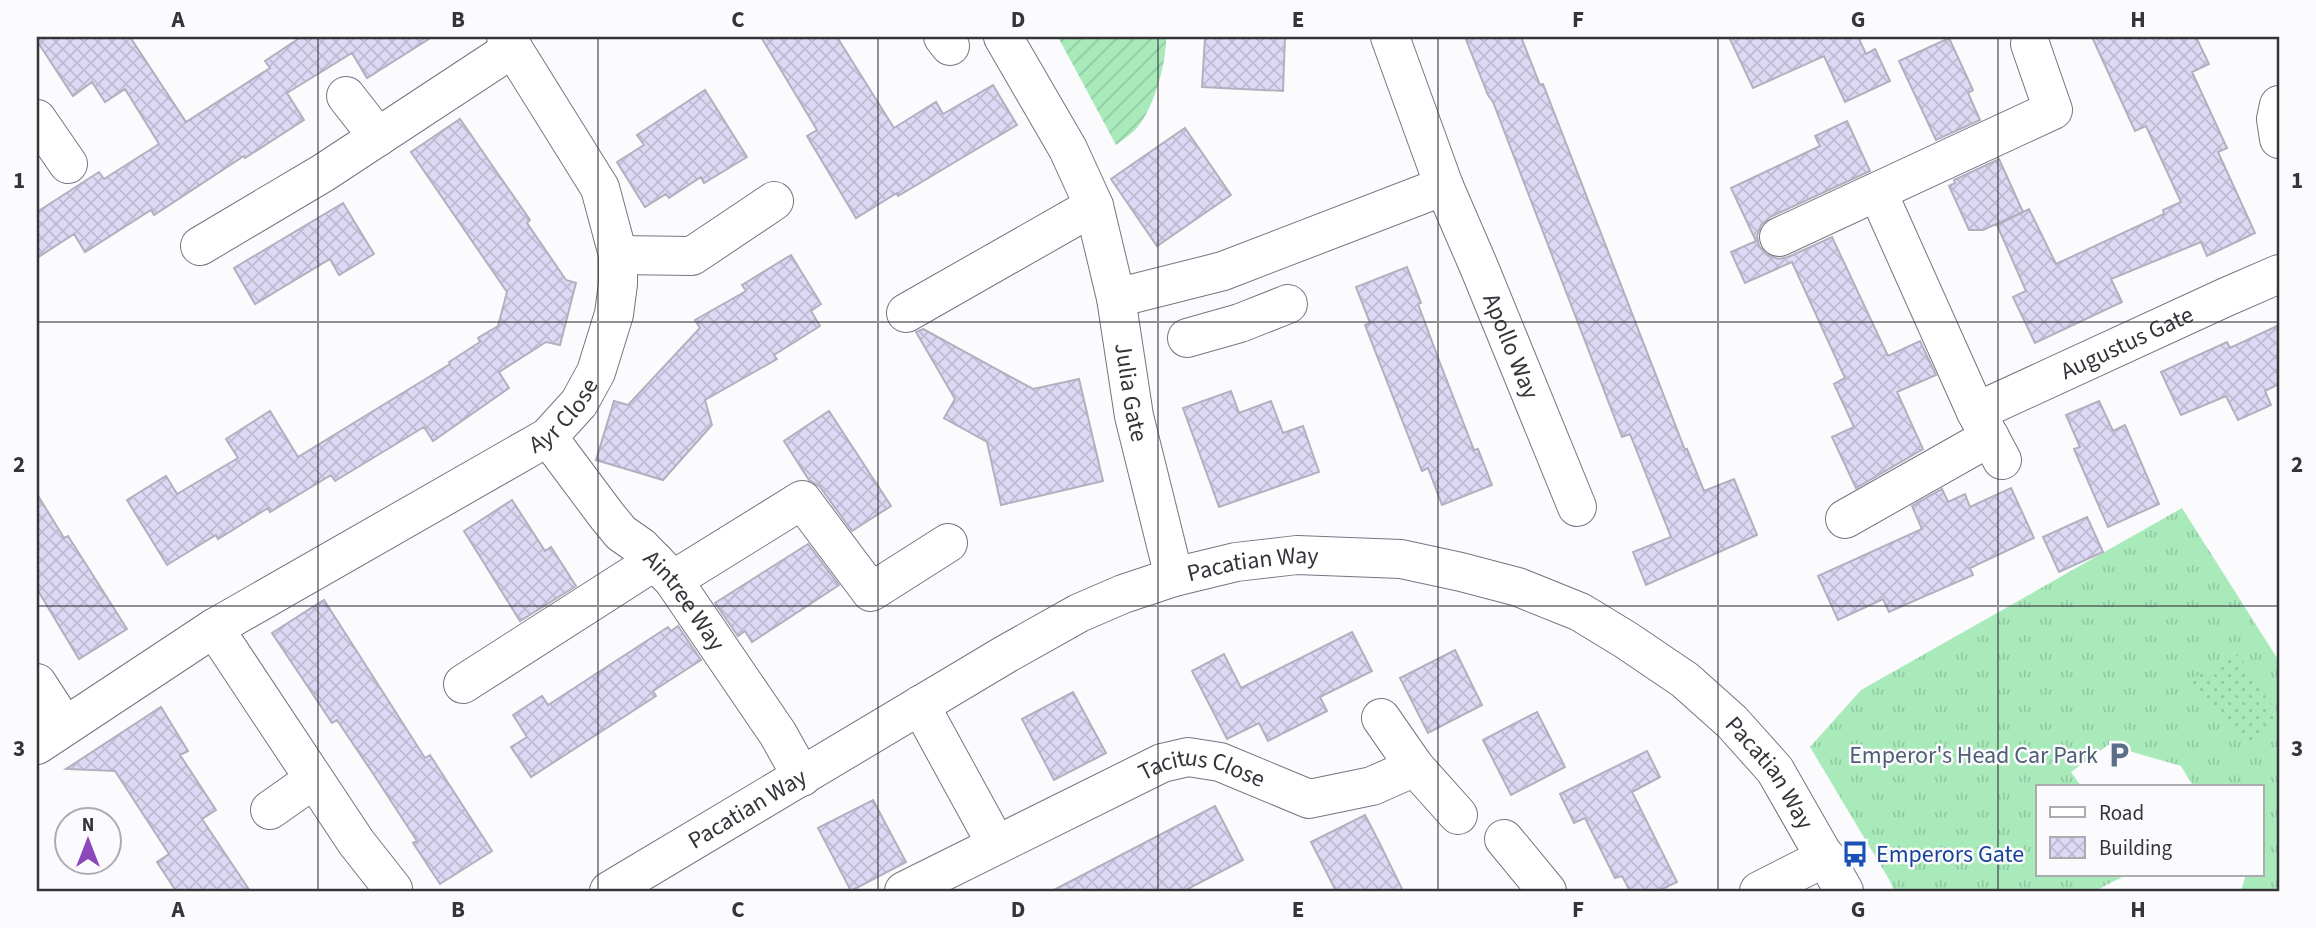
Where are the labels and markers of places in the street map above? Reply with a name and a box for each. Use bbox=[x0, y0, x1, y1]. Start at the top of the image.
place label: Emperor's Head Car Park bbox=[1849, 738, 2098, 773]
parking icon: Emperor's Head Car Park bbox=[2104, 740, 2134, 770]
place label: Emperors Gate bbox=[1876, 837, 2024, 872]
bus stop icon: Emperors Gate bbox=[1840, 839, 1870, 869]

